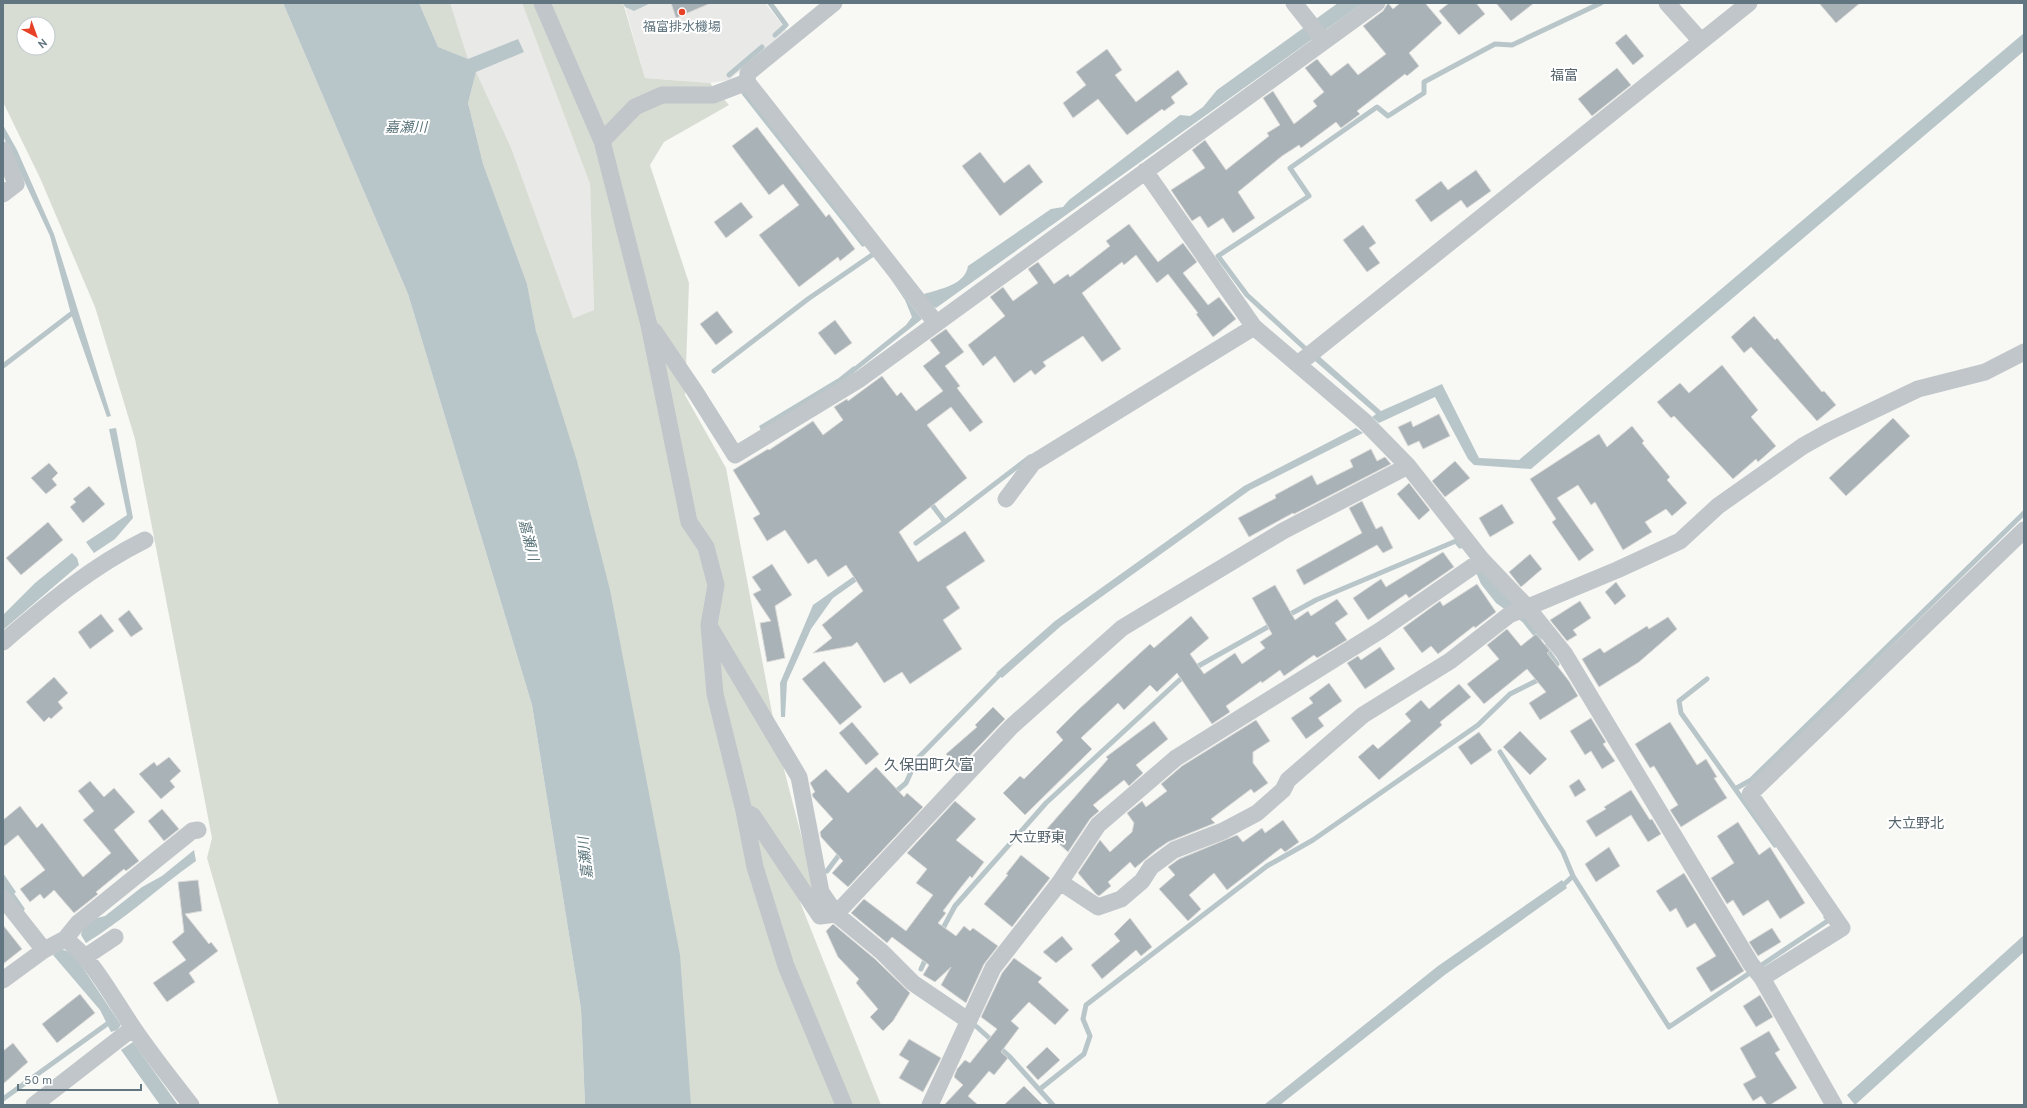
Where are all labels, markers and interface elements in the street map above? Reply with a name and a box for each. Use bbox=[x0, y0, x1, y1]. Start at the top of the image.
marker: 福富排水機場 bbox=[677, 7, 687, 17]
north arrow bbox=[16, 16, 56, 56]
place label: 福富排水機場 bbox=[643, 19, 721, 36]
text: N bbox=[34, 35, 49, 51]
district label: 福富 bbox=[1550, 68, 1578, 85]
water label: 嘉瀬川 bbox=[385, 120, 429, 137]
water label: 嘉瀬川 bbox=[514, 518, 541, 565]
district label: 久保田町久富 bbox=[884, 757, 974, 776]
district label: 大立野北 bbox=[1888, 815, 1944, 833]
district label: 大立野東 bbox=[1009, 830, 1065, 847]
water label: 嘉瀬川 bbox=[576, 834, 597, 880]
scale bar bbox=[18, 1066, 141, 1092]
text: 50 m bbox=[24, 1073, 52, 1089]

